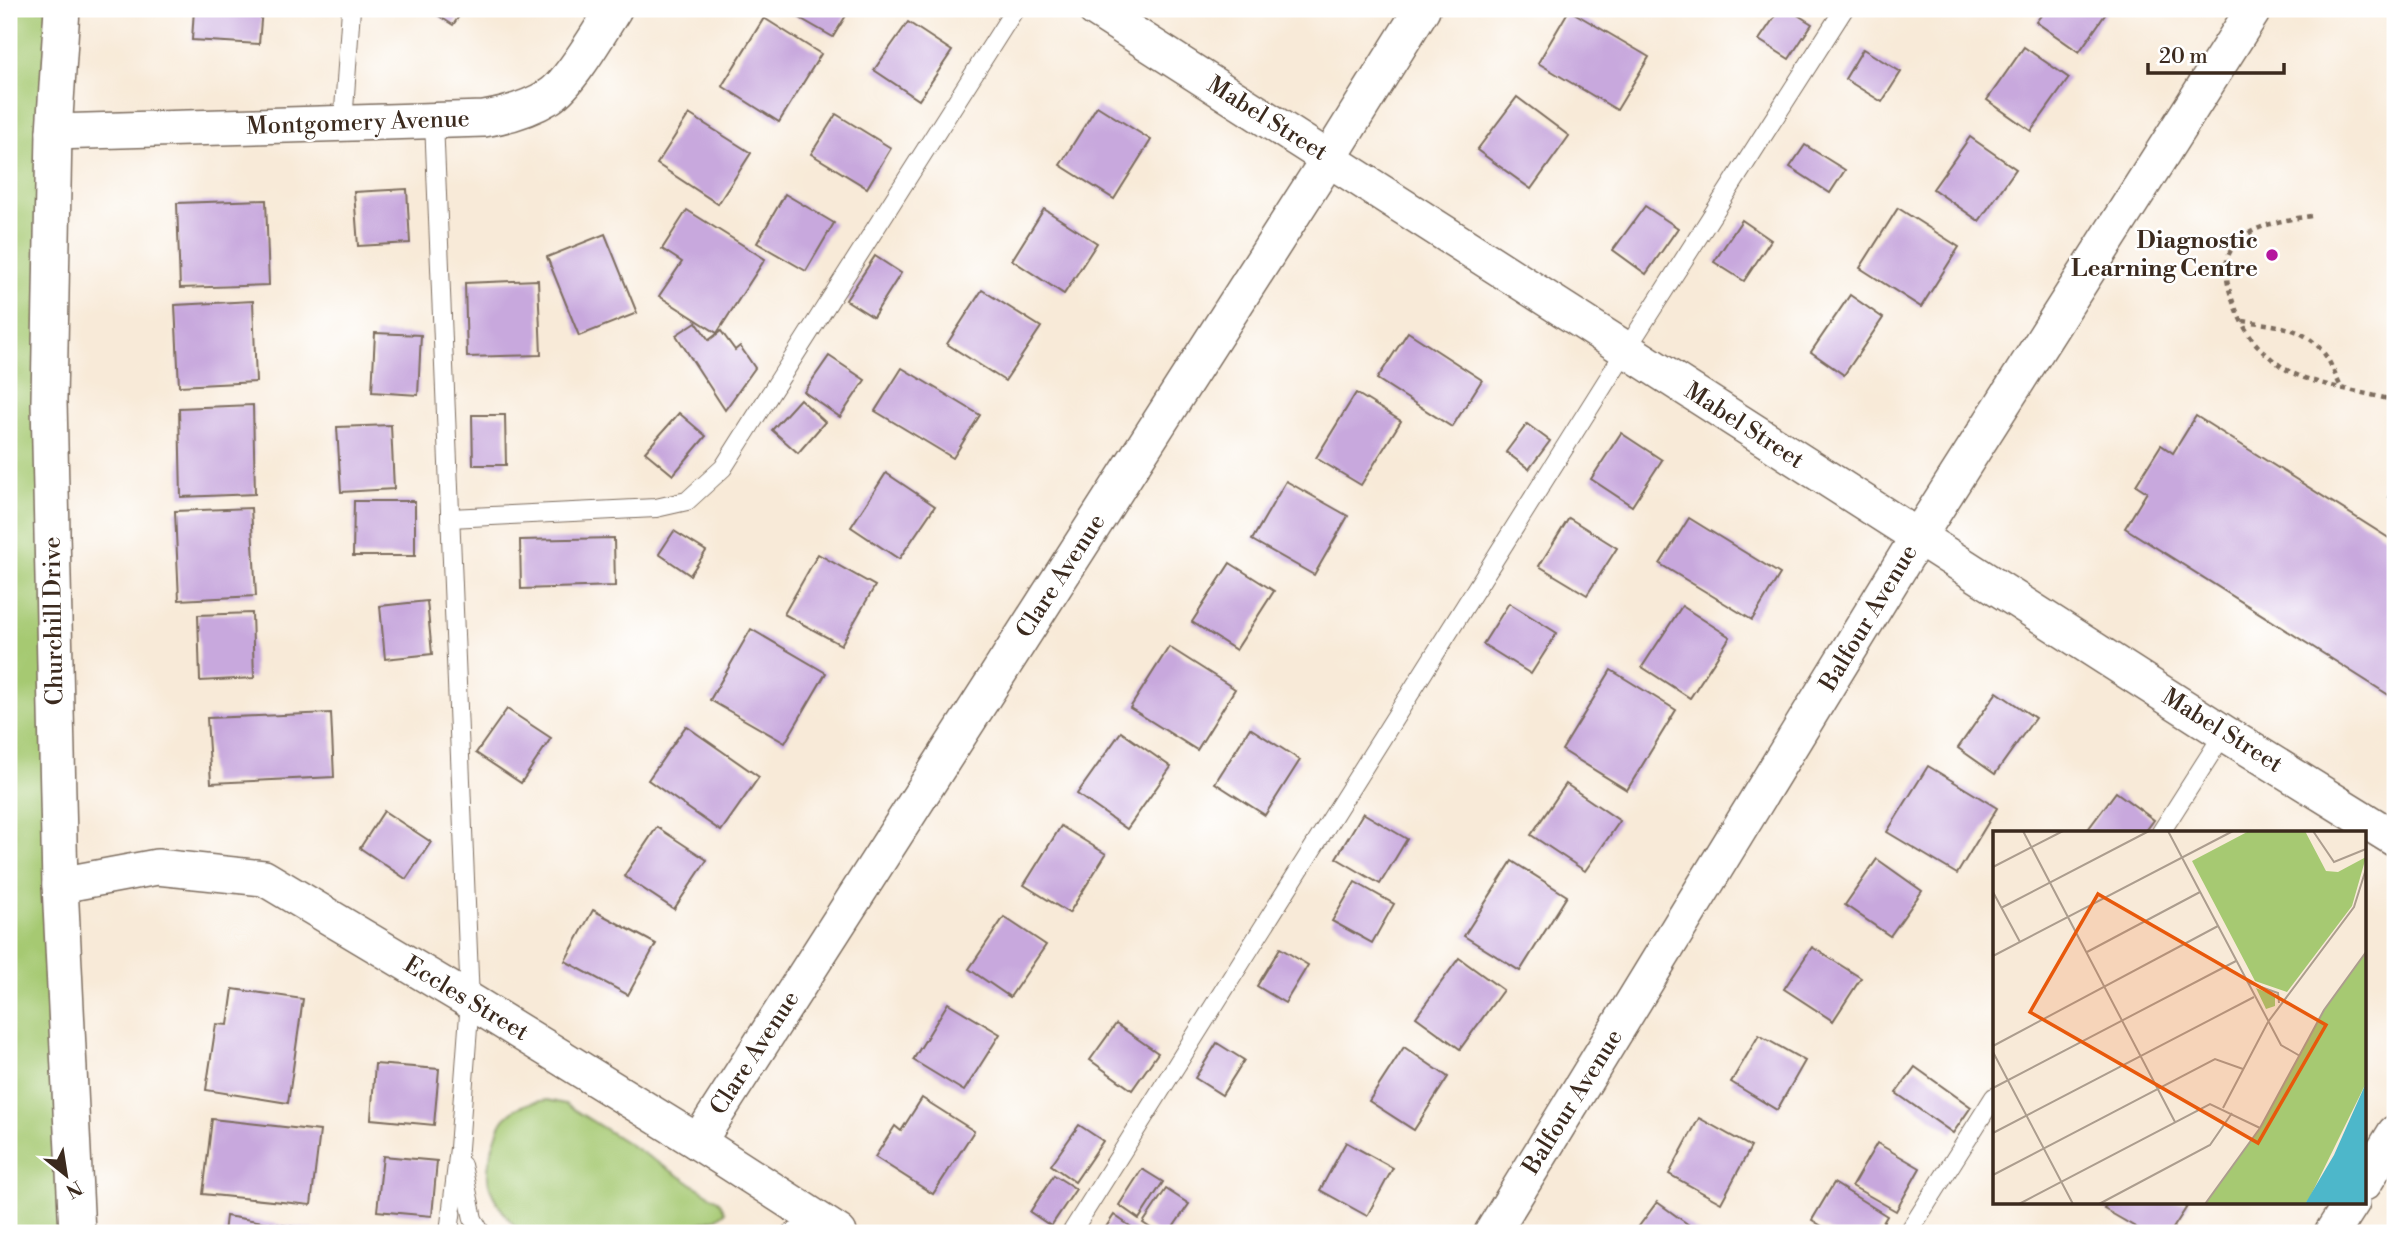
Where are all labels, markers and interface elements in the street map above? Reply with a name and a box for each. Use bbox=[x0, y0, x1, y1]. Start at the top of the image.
scale bar bbox=[2148, 32, 2285, 76]
text: 20 m bbox=[2159, 44, 2208, 70]
street label: Mabel Street bbox=[1201, 70, 1333, 168]
street label: Montgomery Avenue bbox=[246, 104, 470, 142]
place label: Diagnostic Learning Centre bbox=[2071, 226, 2258, 284]
marker: Diagnostic Learning Centre bbox=[2264, 247, 2280, 263]
street label: Mabel Street bbox=[1679, 376, 1810, 476]
street label: Clare Avenue bbox=[1010, 508, 1112, 644]
street label: Churchill Drive bbox=[38, 536, 70, 706]
street label: Balfour Avenue bbox=[1813, 539, 1925, 698]
street label: Mabel Street bbox=[2156, 682, 2288, 780]
inset map bbox=[1993, 831, 2366, 1204]
street label: Eccles Street bbox=[398, 950, 534, 1048]
street label: Clare Avenue bbox=[704, 985, 806, 1121]
street label: Balfour Avenue bbox=[1516, 1024, 1630, 1181]
north arrow bbox=[32, 1140, 102, 1210]
text: N bbox=[61, 1175, 87, 1203]

